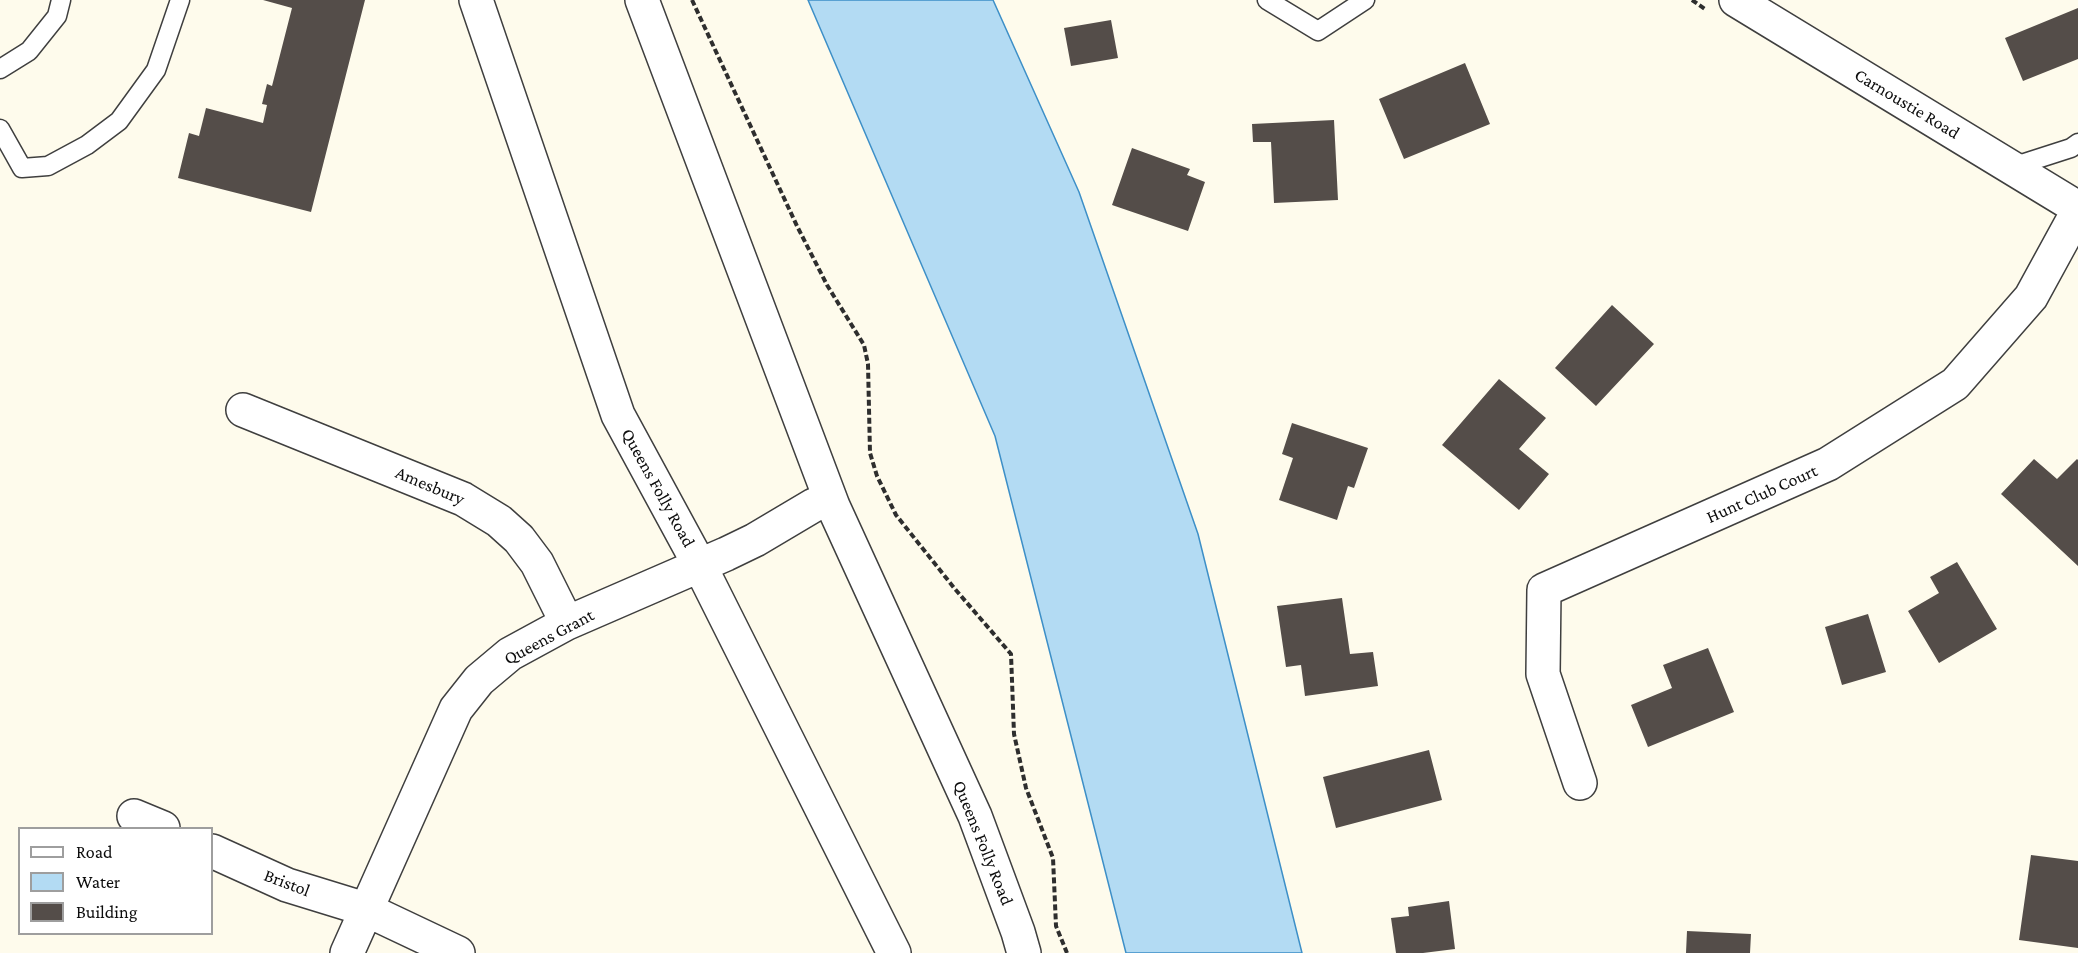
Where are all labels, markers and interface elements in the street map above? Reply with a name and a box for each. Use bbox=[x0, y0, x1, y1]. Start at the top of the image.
street label: Carnoustie Road bbox=[1850, 64, 1964, 144]
street label: Queens Folly Road bbox=[616, 425, 700, 551]
street label: Hunt Club Court bbox=[1703, 460, 1821, 528]
street label: Amesbury bbox=[392, 462, 468, 510]
street label: Queens Grant bbox=[500, 604, 598, 670]
street label: Queens Folly Road bbox=[948, 778, 1018, 908]
legend bbox=[18, 827, 213, 935]
text: Road bbox=[76, 842, 113, 862]
street label: Bristol bbox=[261, 864, 313, 902]
text: Water bbox=[76, 872, 120, 892]
text: Building bbox=[76, 902, 137, 922]

